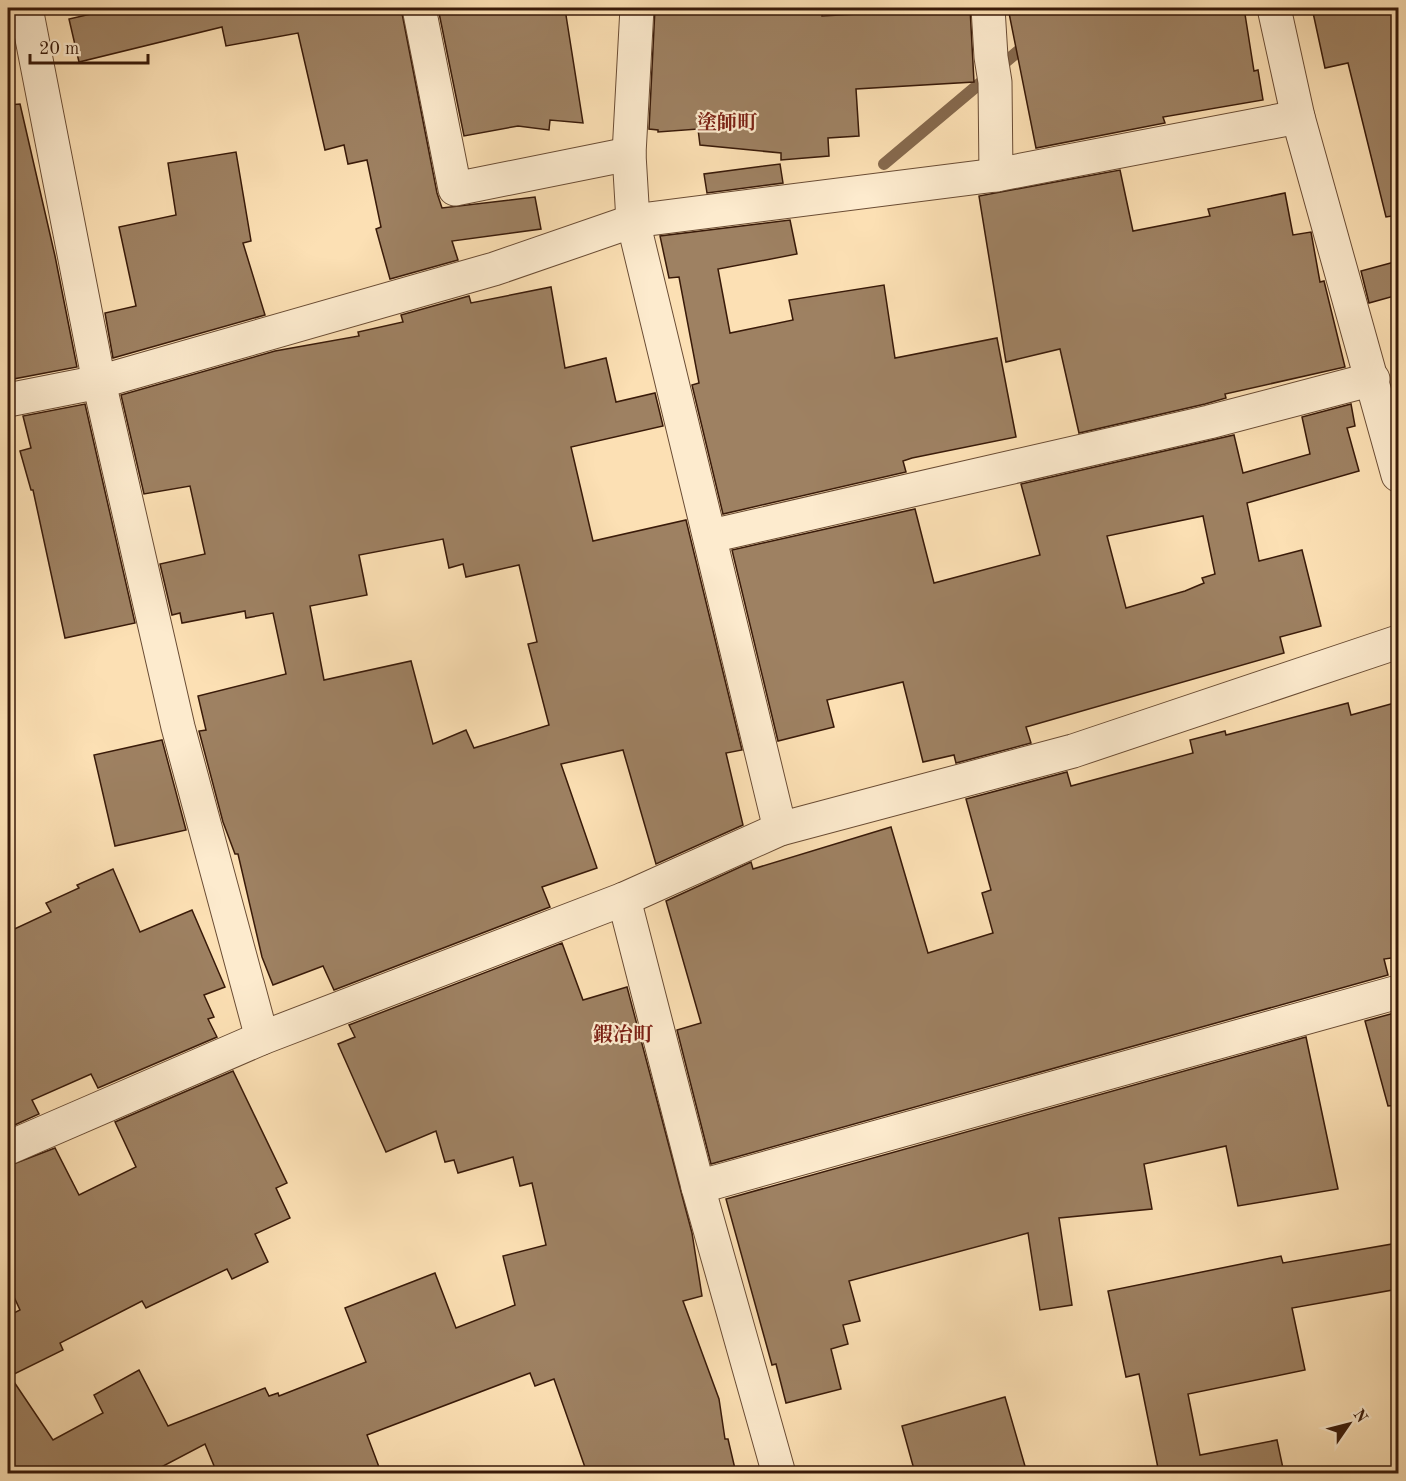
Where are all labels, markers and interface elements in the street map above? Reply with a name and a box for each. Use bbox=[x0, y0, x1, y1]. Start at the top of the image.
scale bar bbox=[30, 27, 148, 65]
text: 20 m bbox=[39, 40, 79, 58]
district label: 塗師町 bbox=[697, 111, 758, 134]
district label: 鍜冶町 bbox=[593, 1023, 654, 1046]
north arrow bbox=[1319, 1394, 1379, 1454]
text: N bbox=[1350, 1407, 1370, 1427]

